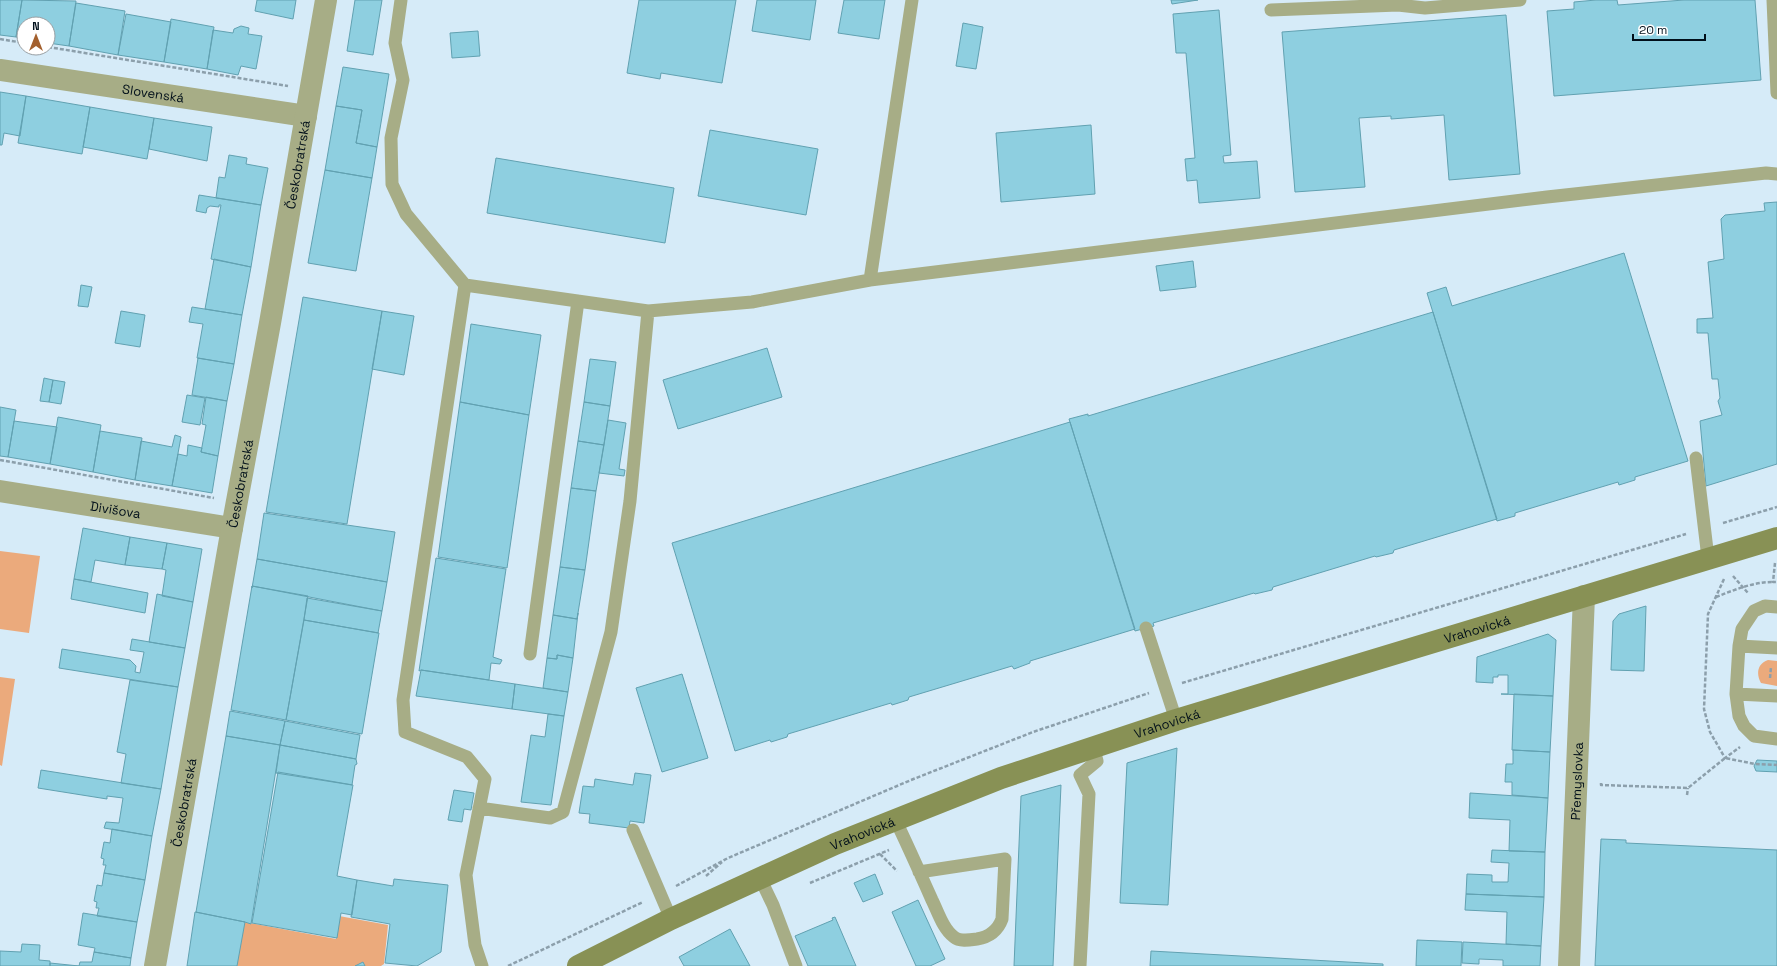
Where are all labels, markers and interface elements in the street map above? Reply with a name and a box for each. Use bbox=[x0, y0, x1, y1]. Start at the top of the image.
north arrow bbox=[16, 16, 56, 56]
scale bar bbox=[1633, 16, 1705, 42]
text: N bbox=[32, 19, 40, 33]
text: 20 m bbox=[1639, 22, 1667, 38]
street label: Slovenská bbox=[121, 80, 186, 107]
street label: Českobratrská bbox=[282, 118, 314, 210]
street label: Českobratrská bbox=[224, 437, 257, 529]
street label: Divišova bbox=[89, 498, 142, 522]
street label: Vrahovická bbox=[1442, 611, 1513, 647]
street label: Vrahovická bbox=[1132, 705, 1203, 742]
street label: Přemyslovka bbox=[1567, 741, 1587, 821]
street label: Českobratrská bbox=[168, 756, 200, 848]
street label: Vrahovická bbox=[827, 813, 898, 854]

